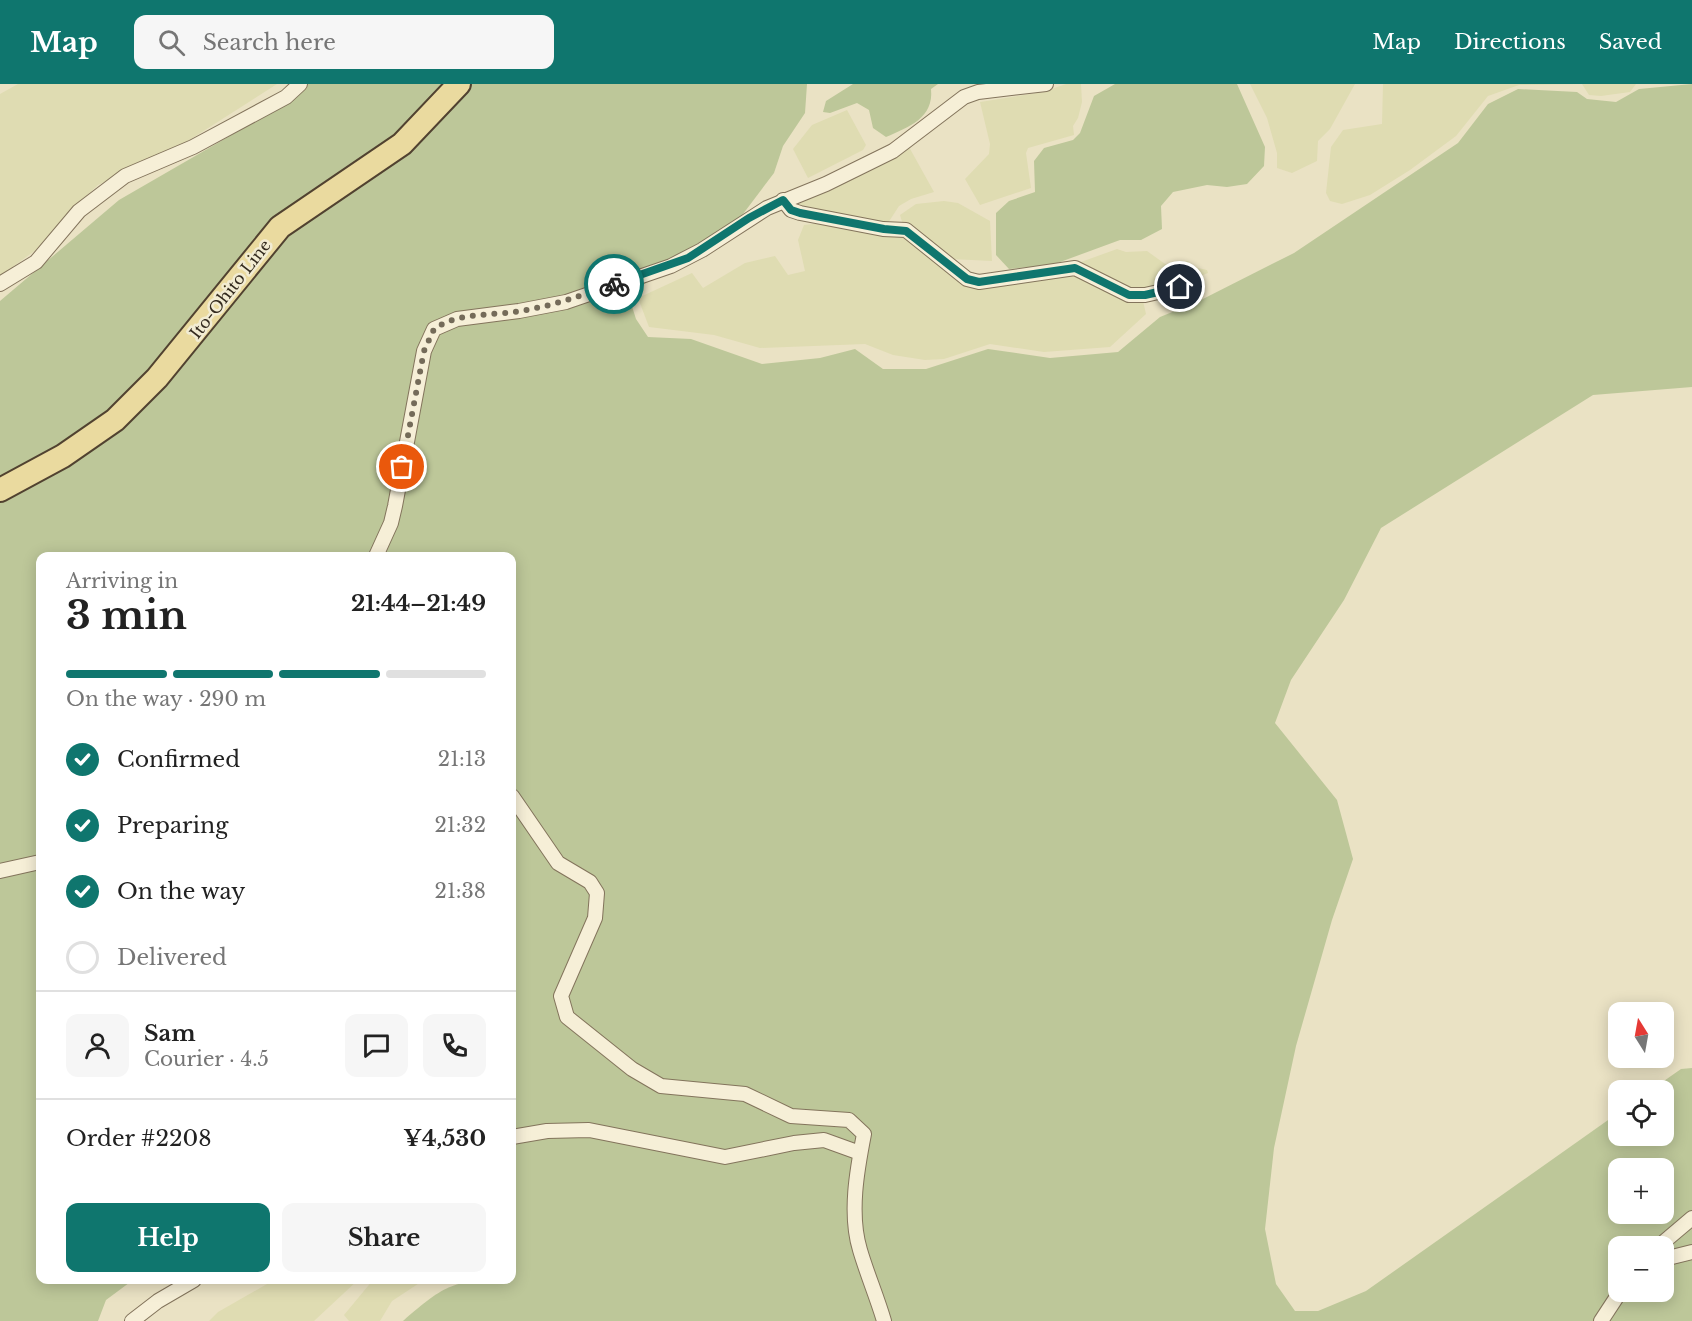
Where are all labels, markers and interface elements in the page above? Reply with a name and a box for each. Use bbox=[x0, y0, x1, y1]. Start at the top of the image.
search box bbox=[134, 15, 554, 69]
text: Map bbox=[30, 25, 98, 60]
icon: search bbox=[155, 26, 188, 59]
text: Search here bbox=[203, 29, 336, 56]
text: Map bbox=[1372, 29, 1421, 55]
text: Directions bbox=[1454, 29, 1566, 55]
text: Saved bbox=[1599, 29, 1662, 55]
street label: Ito-Ohito Line bbox=[185, 236, 275, 342]
courier bbox=[584, 254, 644, 314]
pin bbox=[1154, 261, 1205, 312]
icon: bike bbox=[598, 268, 631, 301]
icon: home bbox=[1163, 270, 1196, 303]
pin bbox=[376, 441, 427, 492]
icon: bag bbox=[385, 450, 418, 483]
text: Arriving in bbox=[66, 569, 178, 593]
text: 21:44–21:49 bbox=[351, 590, 486, 617]
text: 3 min bbox=[66, 591, 187, 640]
text: On the way · 290 m bbox=[66, 687, 266, 711]
icon: check bbox=[66, 743, 99, 776]
text: Confirmed bbox=[117, 746, 240, 773]
text: 21:13 bbox=[438, 747, 486, 771]
icon: check bbox=[66, 809, 99, 842]
text: Preparing bbox=[117, 812, 228, 839]
text: 21:32 bbox=[434, 813, 486, 837]
icon: check bbox=[66, 875, 99, 908]
text: On the way bbox=[117, 878, 245, 905]
text: 21:38 bbox=[435, 879, 486, 903]
text: Delivered bbox=[117, 944, 227, 971]
north arrow bbox=[1608, 1002, 1674, 1068]
map controls bbox=[1608, 1002, 1674, 1302]
button: person bbox=[66, 1014, 129, 1077]
button: chat bbox=[345, 1014, 408, 1077]
button: phone bbox=[423, 1014, 486, 1077]
text: Sam bbox=[144, 1020, 196, 1047]
text: Courier · 4.5 bbox=[144, 1047, 269, 1071]
button: locate bbox=[1608, 1080, 1674, 1146]
text: Order #2208 bbox=[66, 1125, 212, 1152]
text: ¥4,530 bbox=[403, 1125, 486, 1152]
button: + bbox=[1608, 1158, 1674, 1224]
button: Help bbox=[66, 1203, 270, 1272]
button: Share bbox=[282, 1203, 486, 1272]
button: − bbox=[1608, 1236, 1674, 1302]

